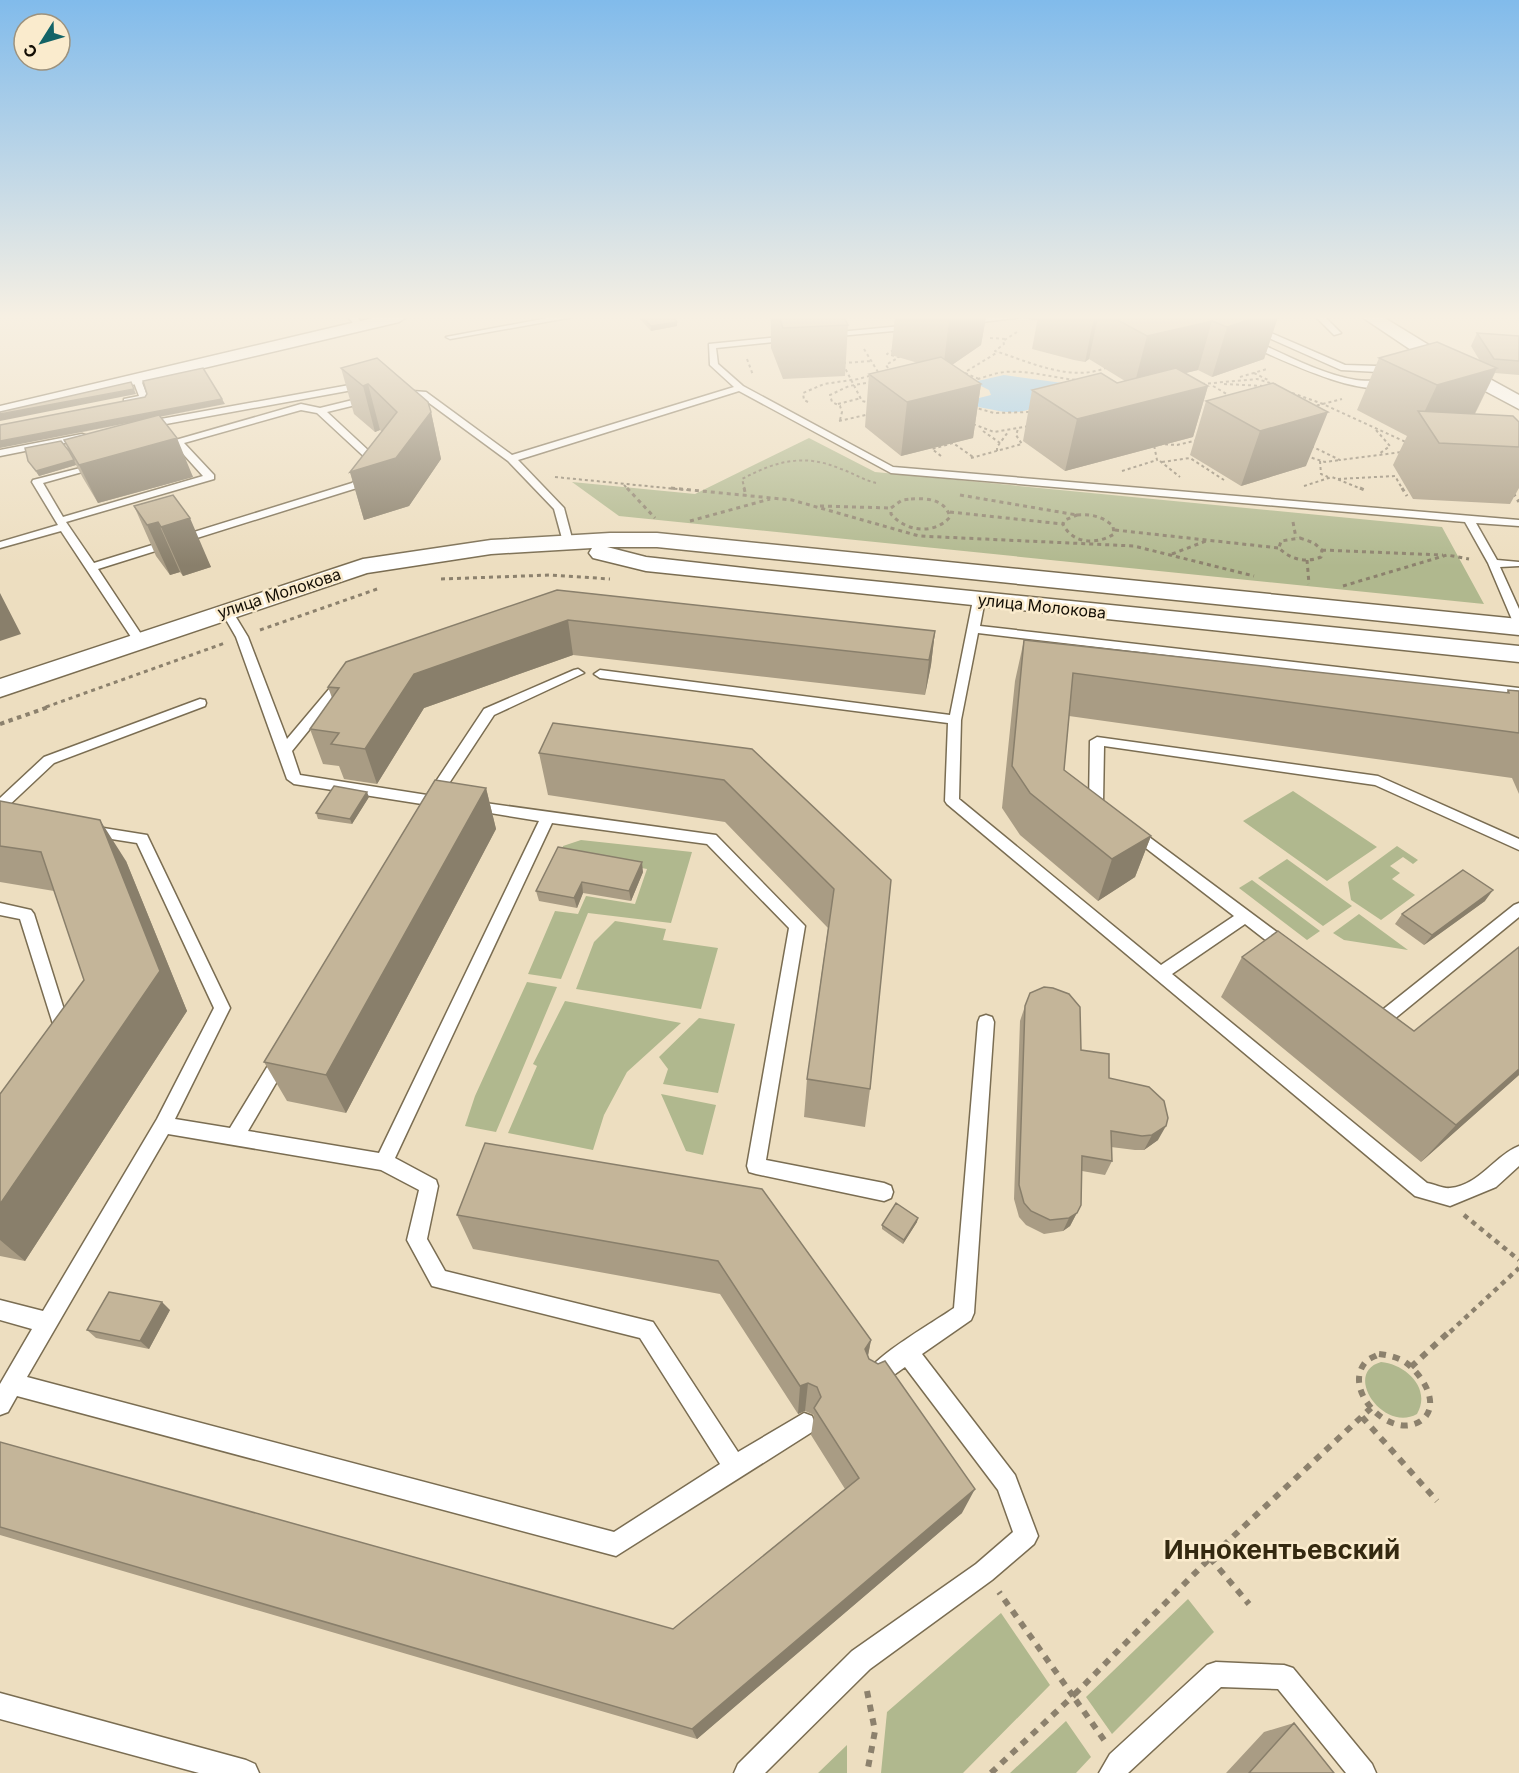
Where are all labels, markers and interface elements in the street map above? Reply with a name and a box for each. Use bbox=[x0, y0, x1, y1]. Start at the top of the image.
north arrow bbox=[12, 12, 72, 72]
text: С bbox=[18, 40, 42, 62]
street label: улица Молокова bbox=[215, 564, 343, 622]
street label: улица Молокова bbox=[977, 589, 1107, 623]
district label: Иннокентьевский bbox=[1164, 1534, 1400, 1565]

